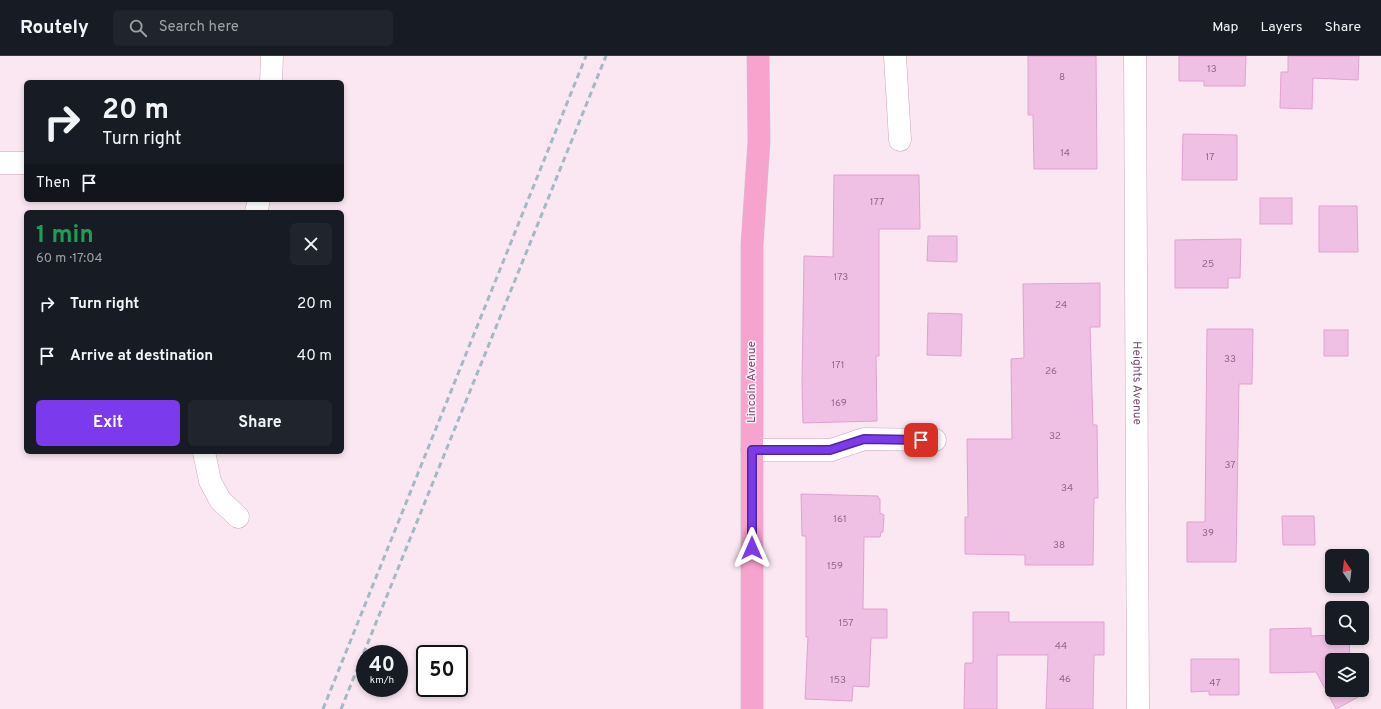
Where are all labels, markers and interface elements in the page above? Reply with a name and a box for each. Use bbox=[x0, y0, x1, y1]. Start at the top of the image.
search box bbox=[113, 10, 393, 46]
text: Routely bbox=[20, 16, 89, 40]
icon: search bbox=[127, 17, 149, 39]
text: Search here bbox=[159, 18, 239, 37]
text: Map bbox=[1212, 19, 1238, 36]
text: Layers bbox=[1260, 19, 1302, 36]
text: Share bbox=[1324, 19, 1361, 36]
house number: 13 bbox=[1207, 63, 1217, 76]
house number: 8 bbox=[1059, 71, 1065, 84]
text: 20 m bbox=[102, 93, 169, 129]
icon: right bbox=[36, 96, 88, 148]
text: Turn right bbox=[102, 128, 182, 151]
house number: 14 bbox=[1060, 147, 1070, 160]
house number: 17 bbox=[1206, 151, 1214, 164]
icon: arrive bbox=[78, 172, 100, 194]
text: Then bbox=[36, 174, 70, 193]
house number: 177 bbox=[870, 196, 884, 209]
text: 1 min bbox=[36, 221, 94, 251]
button: close bbox=[290, 223, 332, 265]
text: 60 m · 17:04 bbox=[36, 251, 103, 267]
house number: 25 bbox=[1202, 258, 1214, 271]
house number: 173 bbox=[834, 271, 848, 284]
icon: right bbox=[36, 293, 58, 315]
text: Turn right bbox=[70, 295, 139, 314]
text: 20 m bbox=[297, 295, 332, 314]
house number: 24 bbox=[1055, 299, 1067, 312]
street label: Lincoln Avenue bbox=[744, 341, 760, 423]
street label: Heights Avenue bbox=[1128, 341, 1145, 425]
icon: arrive bbox=[36, 345, 58, 367]
text: Arrive at destination bbox=[70, 347, 213, 366]
text: 40 m bbox=[297, 347, 332, 366]
house number: 33 bbox=[1224, 353, 1236, 366]
house number: 171 bbox=[832, 359, 844, 372]
house number: 26 bbox=[1045, 365, 1057, 378]
house number: 169 bbox=[831, 397, 847, 410]
button: Exit bbox=[36, 400, 180, 446]
button: Share bbox=[188, 400, 332, 446]
pin bbox=[904, 423, 938, 457]
icon: arrive bbox=[910, 429, 932, 451]
house number: 32 bbox=[1049, 430, 1061, 443]
house number: 37 bbox=[1224, 459, 1236, 472]
house number: 34 bbox=[1061, 482, 1073, 495]
house number: 161 bbox=[833, 513, 847, 526]
position arrow bbox=[731, 527, 773, 569]
house number: 39 bbox=[1202, 527, 1214, 540]
house number: 38 bbox=[1053, 539, 1065, 552]
north arrow bbox=[1325, 549, 1369, 593]
map controls bbox=[1325, 549, 1369, 697]
house number: 159 bbox=[827, 560, 843, 573]
button: search bbox=[1325, 601, 1369, 645]
house number: 157 bbox=[838, 617, 854, 630]
house number: 44 bbox=[1055, 640, 1067, 653]
speed limit sign: 50 bbox=[416, 645, 468, 697]
text: 40 bbox=[369, 653, 395, 679]
button: layers bbox=[1325, 653, 1369, 697]
house number: 46 bbox=[1059, 673, 1071, 686]
text: km/h bbox=[370, 674, 394, 687]
house number: 153 bbox=[830, 674, 846, 687]
house number: 47 bbox=[1209, 677, 1221, 690]

